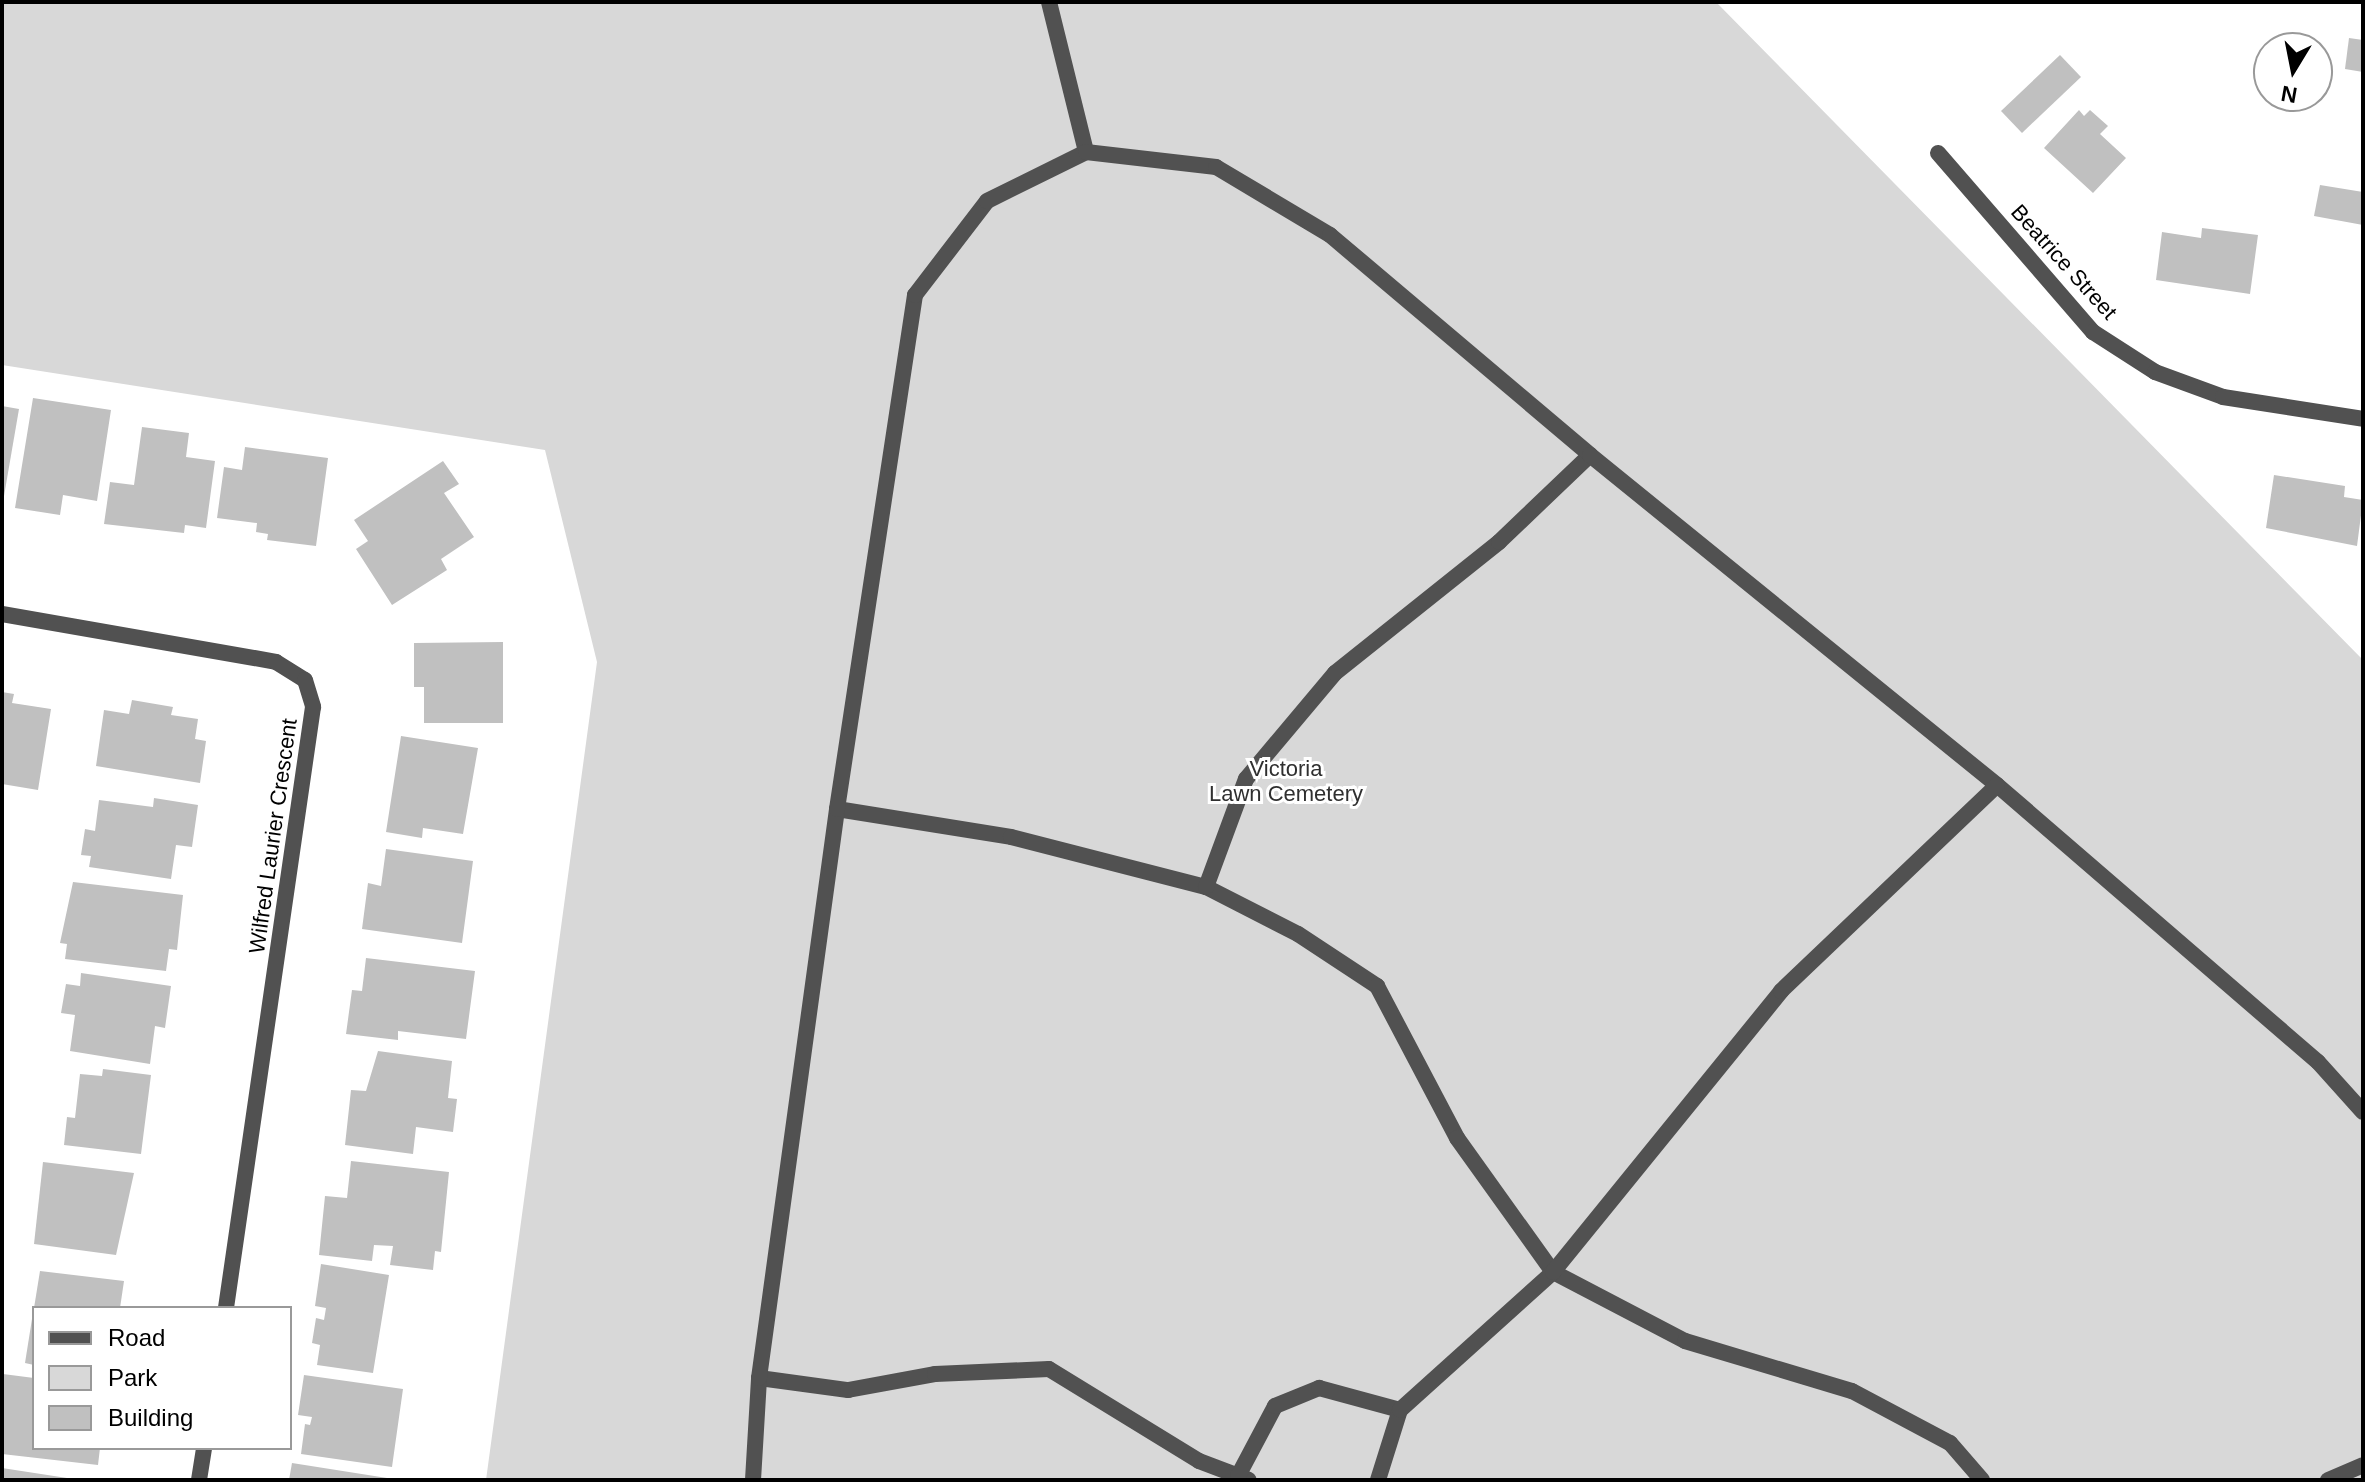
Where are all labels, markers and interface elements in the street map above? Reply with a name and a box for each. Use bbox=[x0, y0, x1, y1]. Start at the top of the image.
north arrow bbox=[2253, 32, 2333, 112]
text: N bbox=[2279, 80, 2299, 108]
street label: Beatrice Street bbox=[2006, 199, 2122, 325]
street label: Wilfred Laurier Crescent bbox=[243, 717, 303, 955]
park label: Victoria Lawn Cemetery bbox=[1209, 755, 1363, 806]
legend bbox=[32, 1306, 292, 1450]
text: Road bbox=[108, 1324, 165, 1351]
text: Park bbox=[108, 1364, 157, 1391]
text: Building bbox=[108, 1404, 193, 1431]

